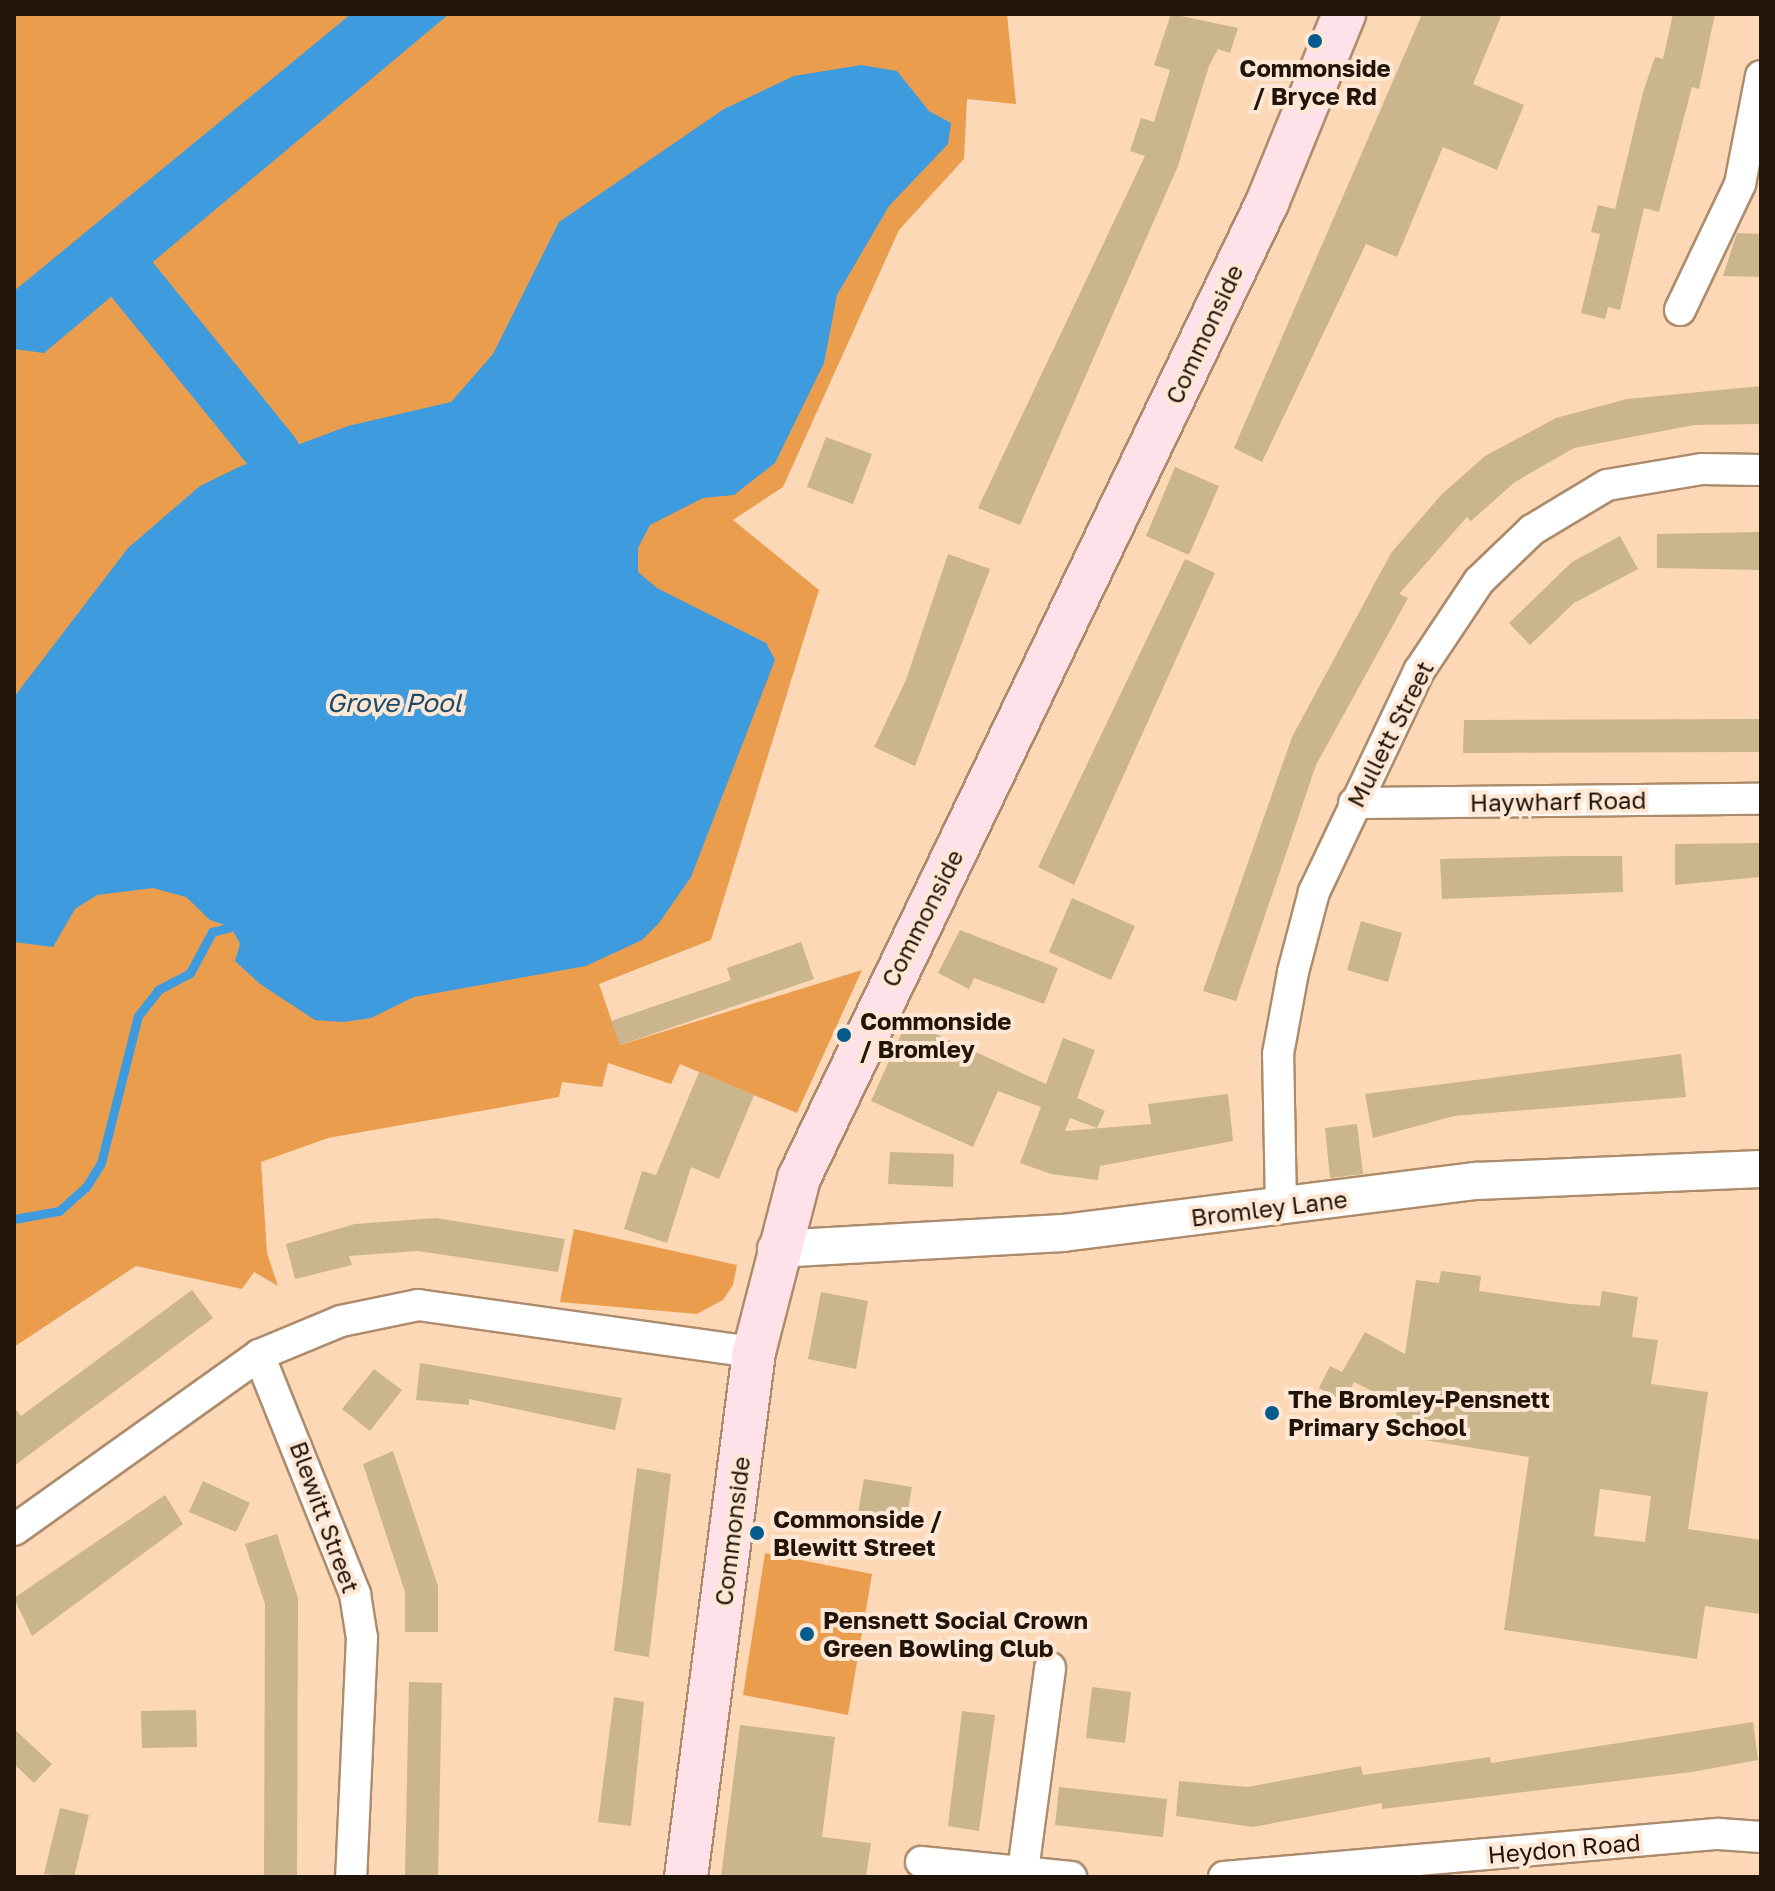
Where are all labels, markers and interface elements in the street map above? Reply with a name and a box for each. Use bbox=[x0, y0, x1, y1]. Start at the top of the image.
marker: Commonside / Bryce Rd bbox=[1306, 32, 1324, 50]
place label: Commonside / Bryce Rd bbox=[1239, 54, 1391, 110]
street label: Commonside bbox=[1159, 260, 1249, 408]
street label: Mullett Street bbox=[1341, 656, 1439, 812]
water label: Grove Pool bbox=[326, 687, 462, 719]
street label: Haywharf Road bbox=[1470, 785, 1646, 817]
street label: Commonside bbox=[875, 845, 969, 991]
place label: Commonside / Bromley bbox=[860, 1007, 1011, 1063]
marker: Commonside / Bromley bbox=[835, 1026, 853, 1044]
street label: Bromley Lane bbox=[1189, 1184, 1349, 1232]
place label: The Bromley-Pensnett Primary School bbox=[1288, 1385, 1550, 1441]
marker: The Bromley-Pensnett Primary School bbox=[1263, 1404, 1281, 1422]
street label: Blewitt Street bbox=[284, 1437, 366, 1597]
street label: Commonside bbox=[709, 1455, 755, 1607]
place label: Commonside / Blewitt Street bbox=[773, 1505, 942, 1561]
marker: Commonside / Blewitt Street bbox=[748, 1524, 766, 1542]
place label: Pensnett Social Crown Green Bowling Club bbox=[823, 1606, 1088, 1662]
marker: Pensnett Social Crown Green Bowling Club bbox=[798, 1625, 816, 1643]
street label: Heydon Road bbox=[1486, 1827, 1642, 1869]

